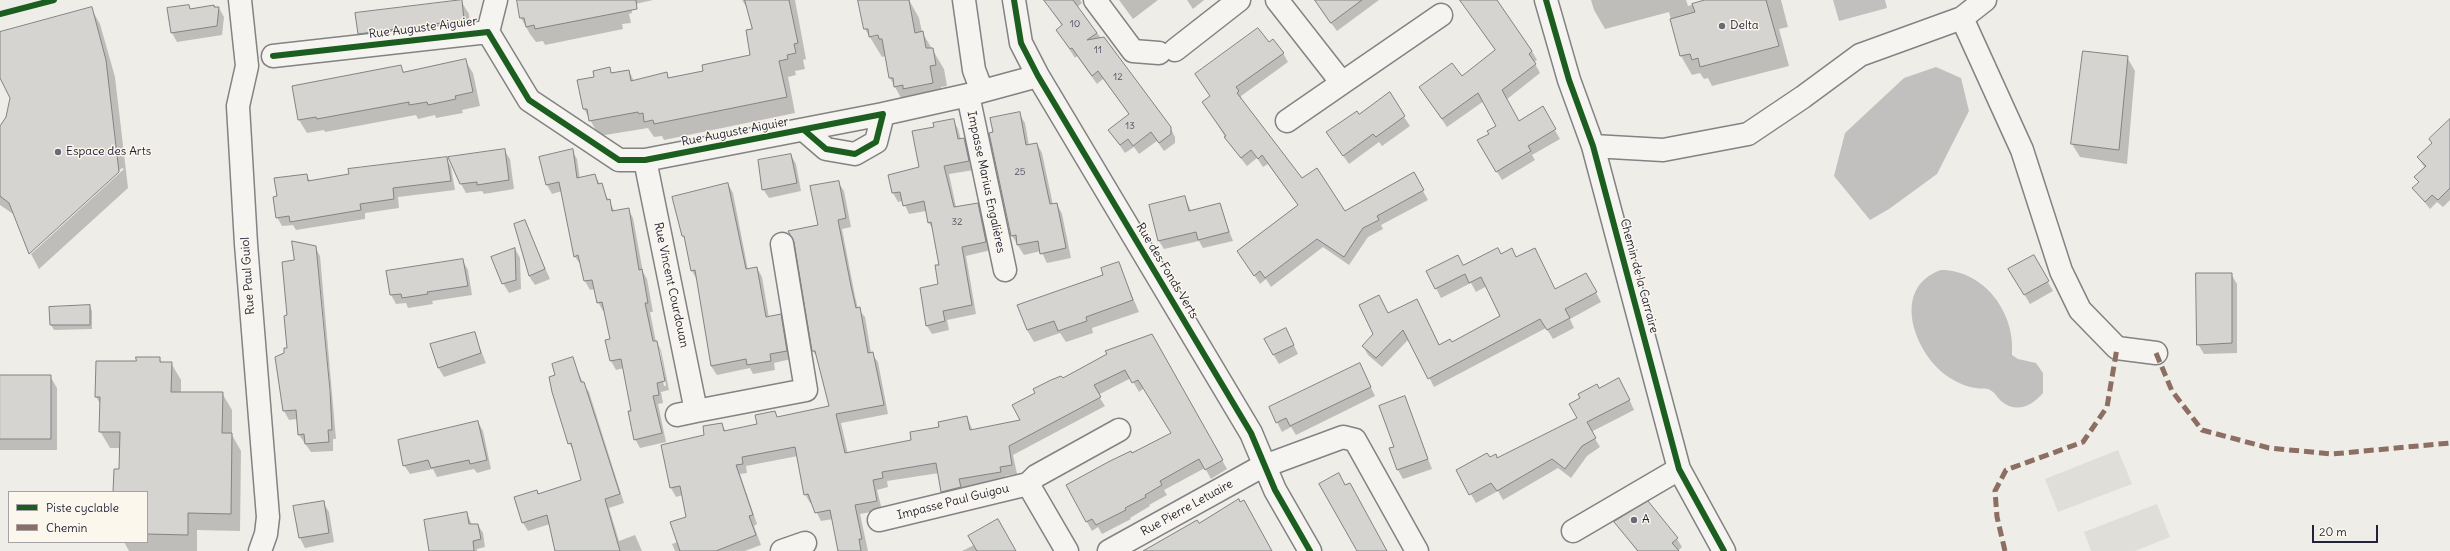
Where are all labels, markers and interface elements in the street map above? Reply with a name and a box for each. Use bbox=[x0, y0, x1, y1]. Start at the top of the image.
street label: Rue Auguste Aiguier bbox=[368, 14, 478, 42]
house number: 10 bbox=[1070, 18, 1080, 30]
place label: Delta bbox=[1730, 19, 1759, 33]
marker: Delta bbox=[1717, 21, 1727, 31]
house number: 11 bbox=[1094, 44, 1102, 56]
house number: 12 bbox=[1113, 71, 1123, 83]
street label: Impasse Marius Engalières bbox=[964, 110, 1008, 254]
street label: Rue Auguste Aiguier bbox=[680, 115, 790, 149]
house number: 13 bbox=[1125, 120, 1135, 132]
place label: Espace des Arts bbox=[66, 145, 151, 159]
marker: Espace des Arts bbox=[53, 147, 63, 157]
house number: 25 bbox=[1014, 166, 1026, 178]
house number: 32 bbox=[951, 216, 963, 228]
street label: Chemin de la Carraire bbox=[1617, 217, 1661, 335]
street label: Rue Vincent Courdouan bbox=[651, 221, 691, 349]
street label: Rue des Fonds Verts bbox=[1133, 221, 1201, 321]
street label: Rue Paul Guiol bbox=[238, 237, 258, 315]
street label: Rue Pierre Letuaire bbox=[1138, 477, 1236, 539]
street label: Impasse Paul Guigou bbox=[896, 481, 1010, 523]
legend bbox=[8, 491, 148, 543]
text: Piste cyclable bbox=[46, 500, 119, 515]
place label: A bbox=[1642, 513, 1650, 527]
marker: A bbox=[1629, 515, 1639, 525]
scale bar bbox=[2314, 517, 2380, 543]
text: Chemin bbox=[46, 520, 87, 535]
text: 20 m bbox=[2319, 524, 2347, 539]

